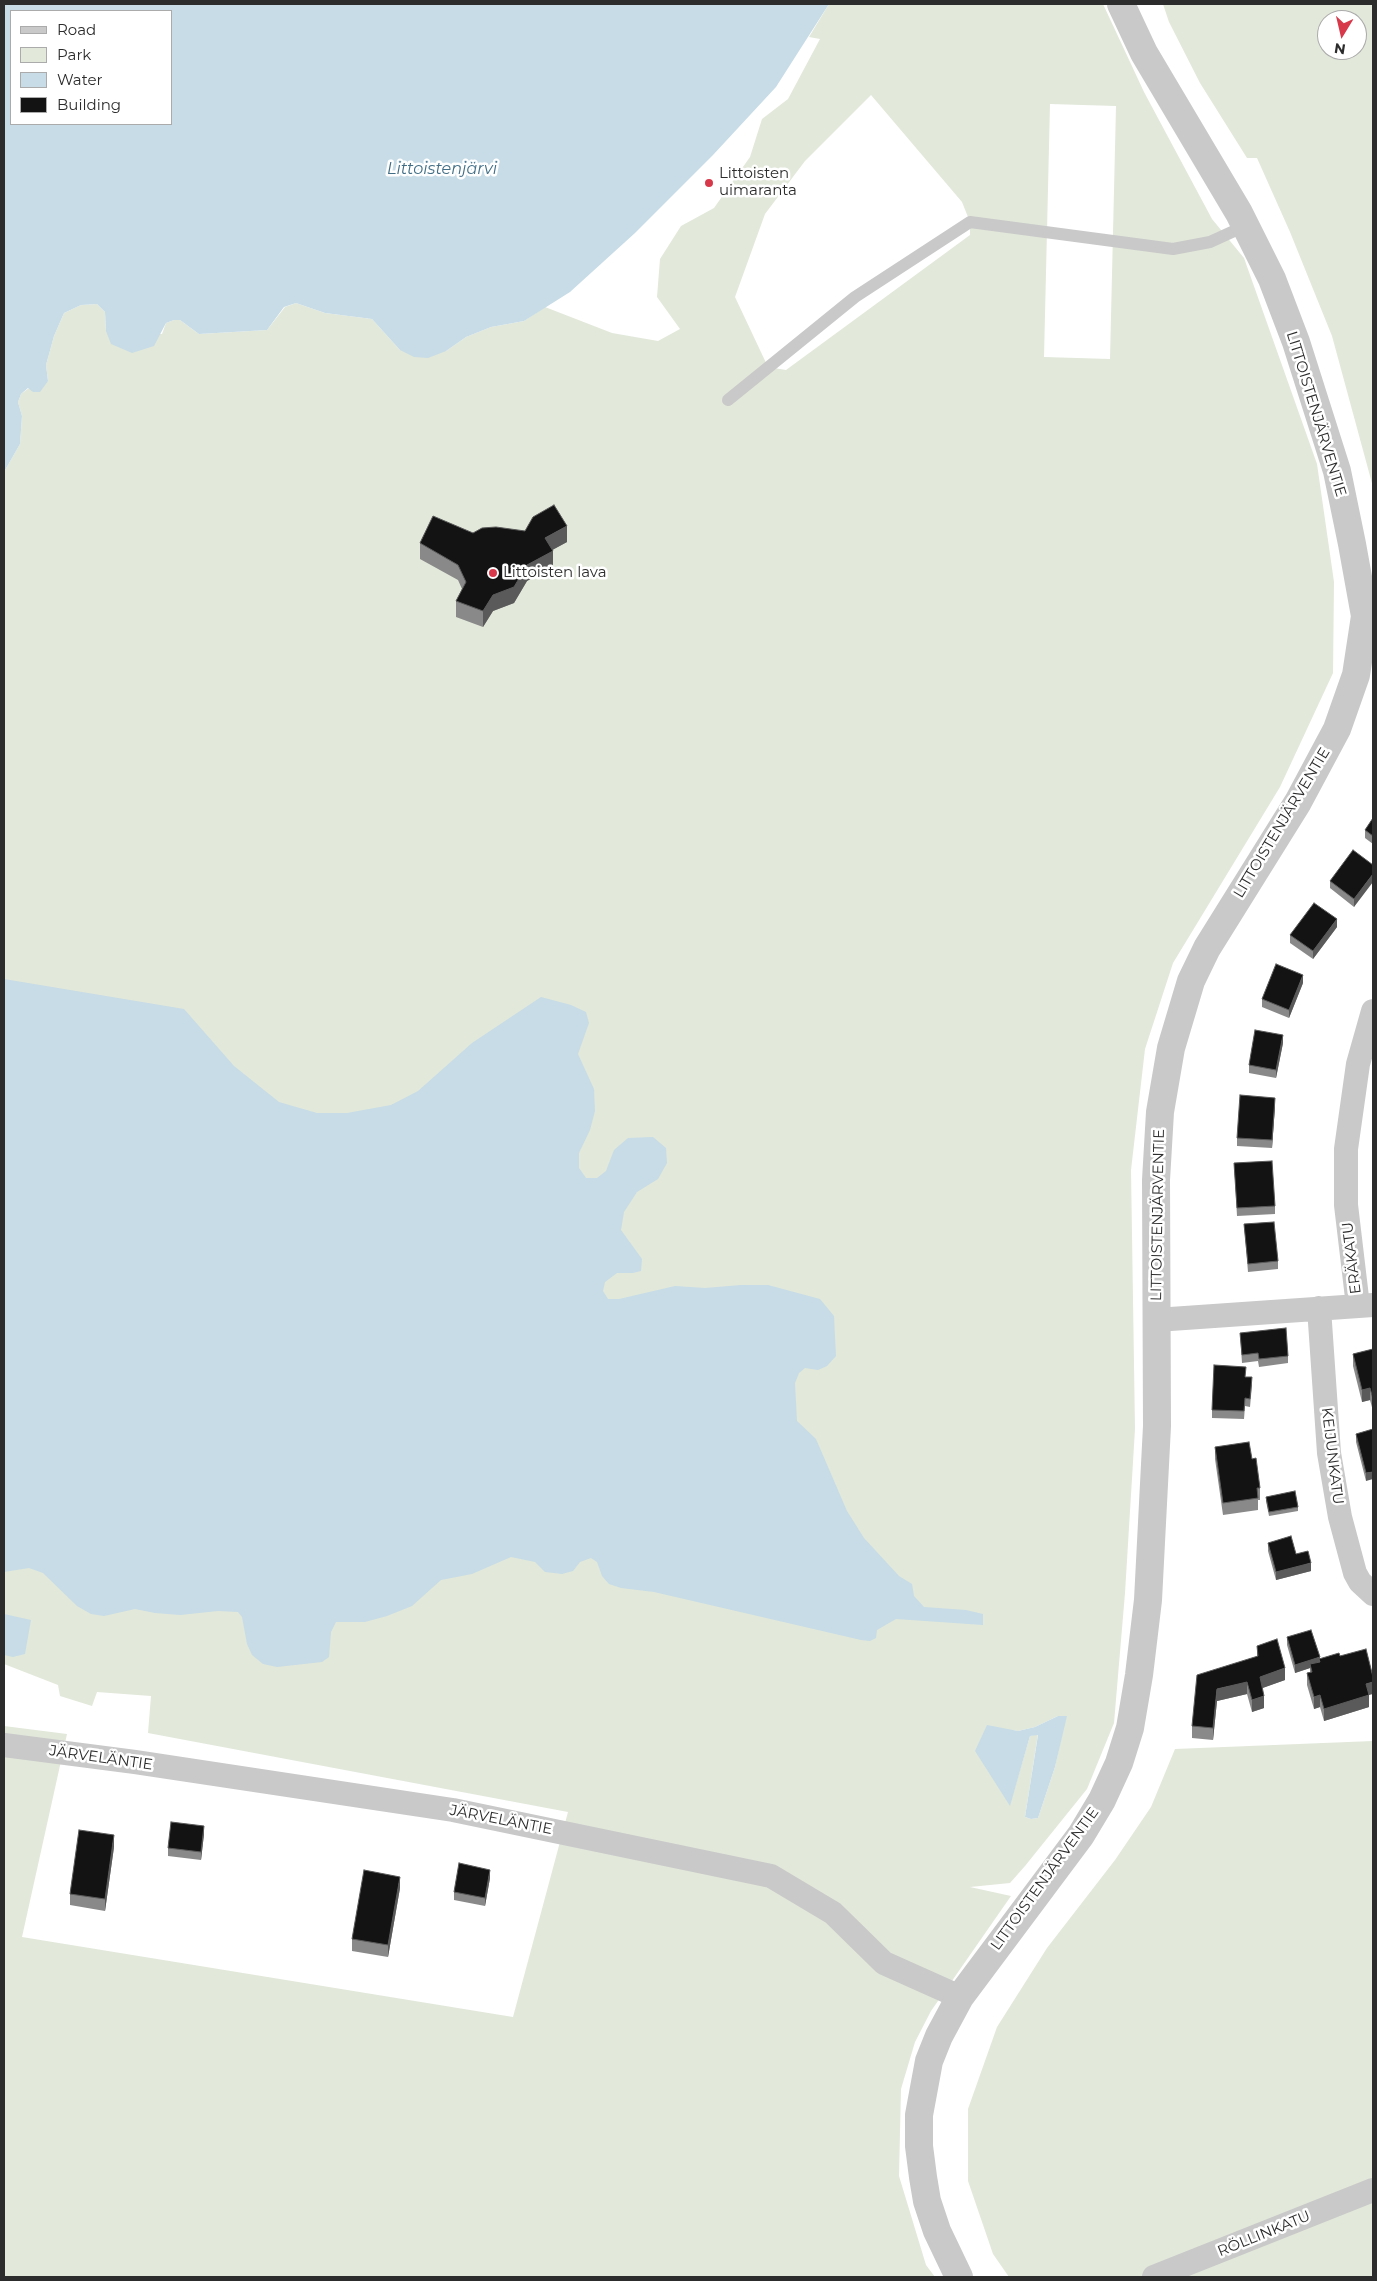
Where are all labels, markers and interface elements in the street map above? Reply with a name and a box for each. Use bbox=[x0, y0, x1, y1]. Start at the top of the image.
legend bbox=[10, 10, 172, 125]
north arrow bbox=[1317, 10, 1367, 60]
text: Road bbox=[57, 20, 96, 39]
text: N bbox=[1333, 39, 1347, 59]
text: Park bbox=[57, 45, 91, 64]
text: Water bbox=[57, 70, 103, 89]
text: Building bbox=[57, 95, 121, 114]
water label: Littoistenjärvi bbox=[387, 159, 497, 179]
place label: Littoisten uimaranta bbox=[719, 165, 797, 200]
marker: Littoisten uimaranta bbox=[703, 177, 715, 189]
street label: LITTOISTENJÄRVENTIE bbox=[1282, 329, 1350, 499]
place label: Littoisten lava bbox=[503, 564, 607, 582]
marker: Littoisten lava bbox=[487, 567, 499, 579]
street label: LITTOISTENJÄRVENTIE bbox=[1230, 745, 1334, 901]
street label: LITTOISTENJÄRVENTIE bbox=[1147, 1129, 1169, 1301]
street label: ERÄKATU bbox=[1339, 1221, 1365, 1295]
street label: KEIJUNKATU bbox=[1317, 1406, 1347, 1506]
street label: JÄRVELÄNTIE bbox=[48, 1742, 154, 1774]
street label: JÄRVELÄNTIE bbox=[448, 1801, 554, 1839]
street label: LITTOISTENJÄRVENTIE bbox=[987, 1804, 1103, 1954]
street label: RÖLLINKATU bbox=[1215, 2207, 1313, 2261]

